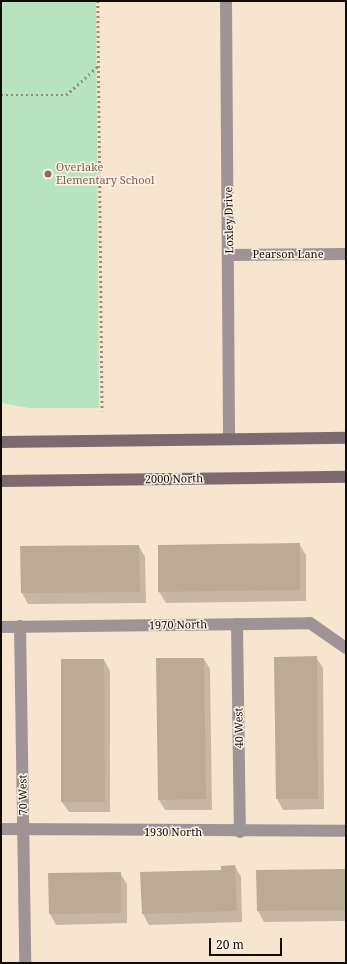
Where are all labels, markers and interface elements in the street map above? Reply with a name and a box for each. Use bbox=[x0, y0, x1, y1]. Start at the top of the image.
place label: Overlake Elementary School bbox=[56, 161, 154, 187]
marker: Overlake Elementary School bbox=[43, 169, 53, 179]
street label: Loxley Drive bbox=[222, 186, 236, 254]
street label: Pearson Lane bbox=[252, 247, 324, 261]
street label: 2000 North bbox=[145, 472, 203, 486]
street label: 1970 North bbox=[149, 618, 207, 632]
street label: 40 West bbox=[232, 708, 246, 748]
street label: 70 West bbox=[16, 775, 30, 815]
street label: 1930 North bbox=[144, 825, 202, 839]
scale bar bbox=[211, 930, 284, 956]
text: 20 m bbox=[216, 936, 244, 953]

